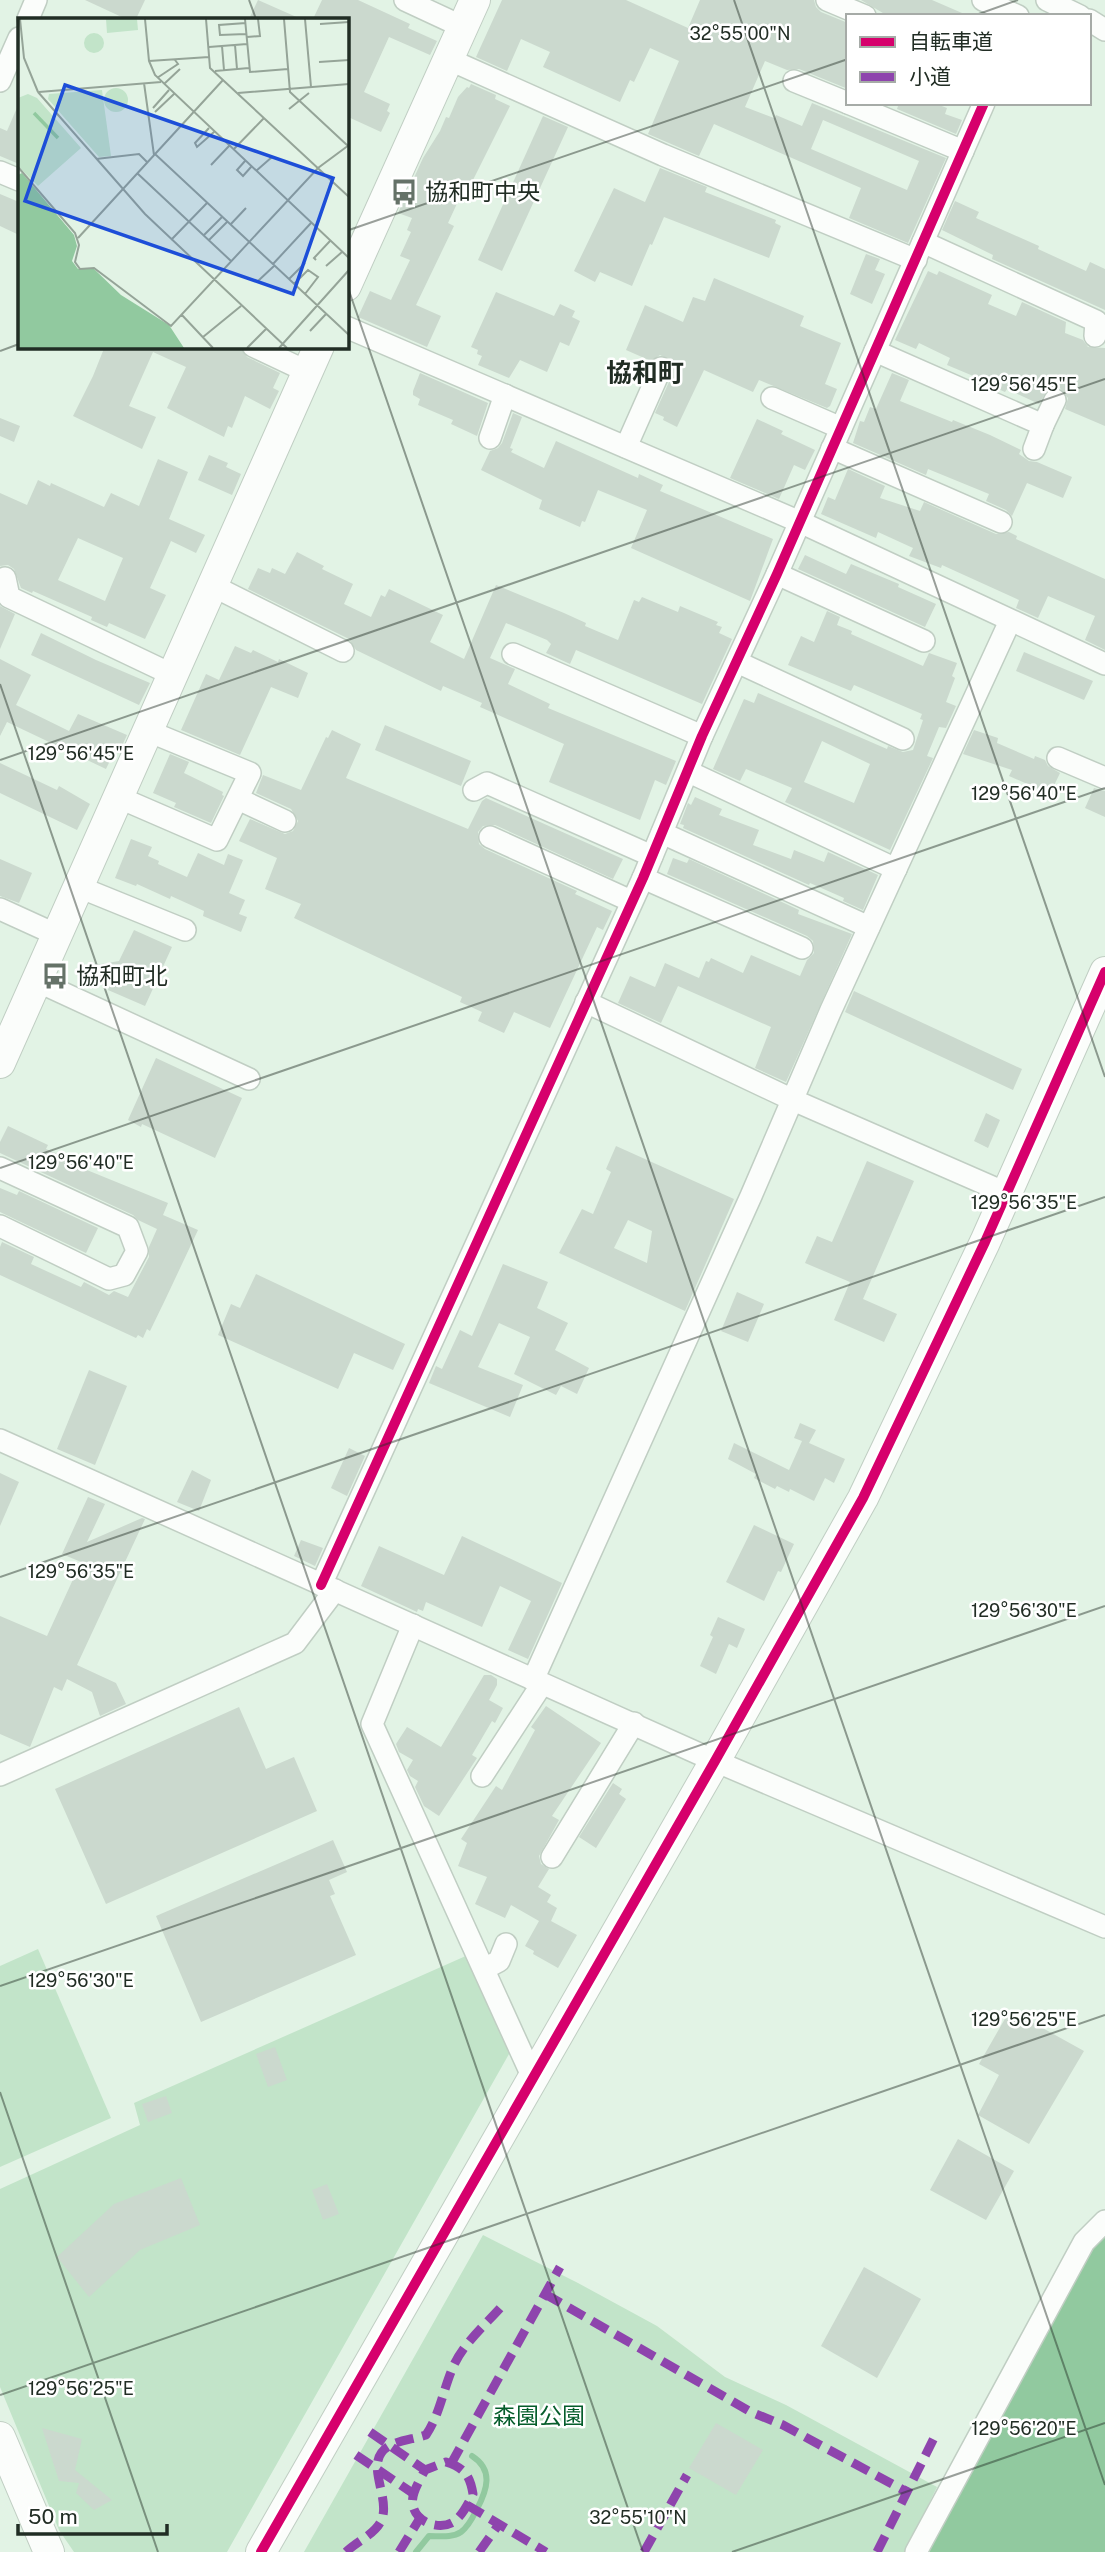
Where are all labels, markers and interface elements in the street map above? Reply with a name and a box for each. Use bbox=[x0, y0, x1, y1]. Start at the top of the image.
legend bbox=[846, 14, 1091, 105]
inset map bbox=[18, 18, 348, 348]
text: 32°55'00"N bbox=[689, 23, 791, 44]
text: 自転車道 bbox=[909, 29, 993, 54]
text: 小道 bbox=[909, 64, 951, 89]
bus stop icon: 協和町中央 bbox=[389, 177, 419, 207]
place label: 協和町中央 bbox=[425, 178, 540, 205]
district label: 協和町 bbox=[606, 357, 684, 388]
text: 129°56'45"E bbox=[971, 374, 1077, 395]
text: 129°56'45"E bbox=[28, 743, 134, 764]
text: 129°56'40"E bbox=[971, 783, 1077, 804]
bus stop icon: 協和町北 bbox=[40, 961, 70, 991]
place label: 協和町北 bbox=[76, 962, 168, 989]
text: 129°56'40"E bbox=[28, 1152, 134, 1173]
text: 129°56'35"E bbox=[971, 1192, 1077, 1213]
text: 129°56'35"E bbox=[28, 1561, 134, 1582]
text: 129°56'30"E bbox=[971, 1600, 1077, 1621]
text: 129°56'30"E bbox=[28, 1970, 134, 1991]
text: 129°56'25"E bbox=[971, 2009, 1077, 2030]
text: 129°56'25"E bbox=[28, 2378, 134, 2399]
park label: 森園公園 bbox=[493, 2402, 585, 2429]
text: 129°56'20"E bbox=[971, 2418, 1077, 2439]
scale bar bbox=[18, 2492, 166, 2536]
text: 50 m bbox=[28, 2504, 78, 2529]
text: 32°55'10"N bbox=[589, 2507, 687, 2528]

